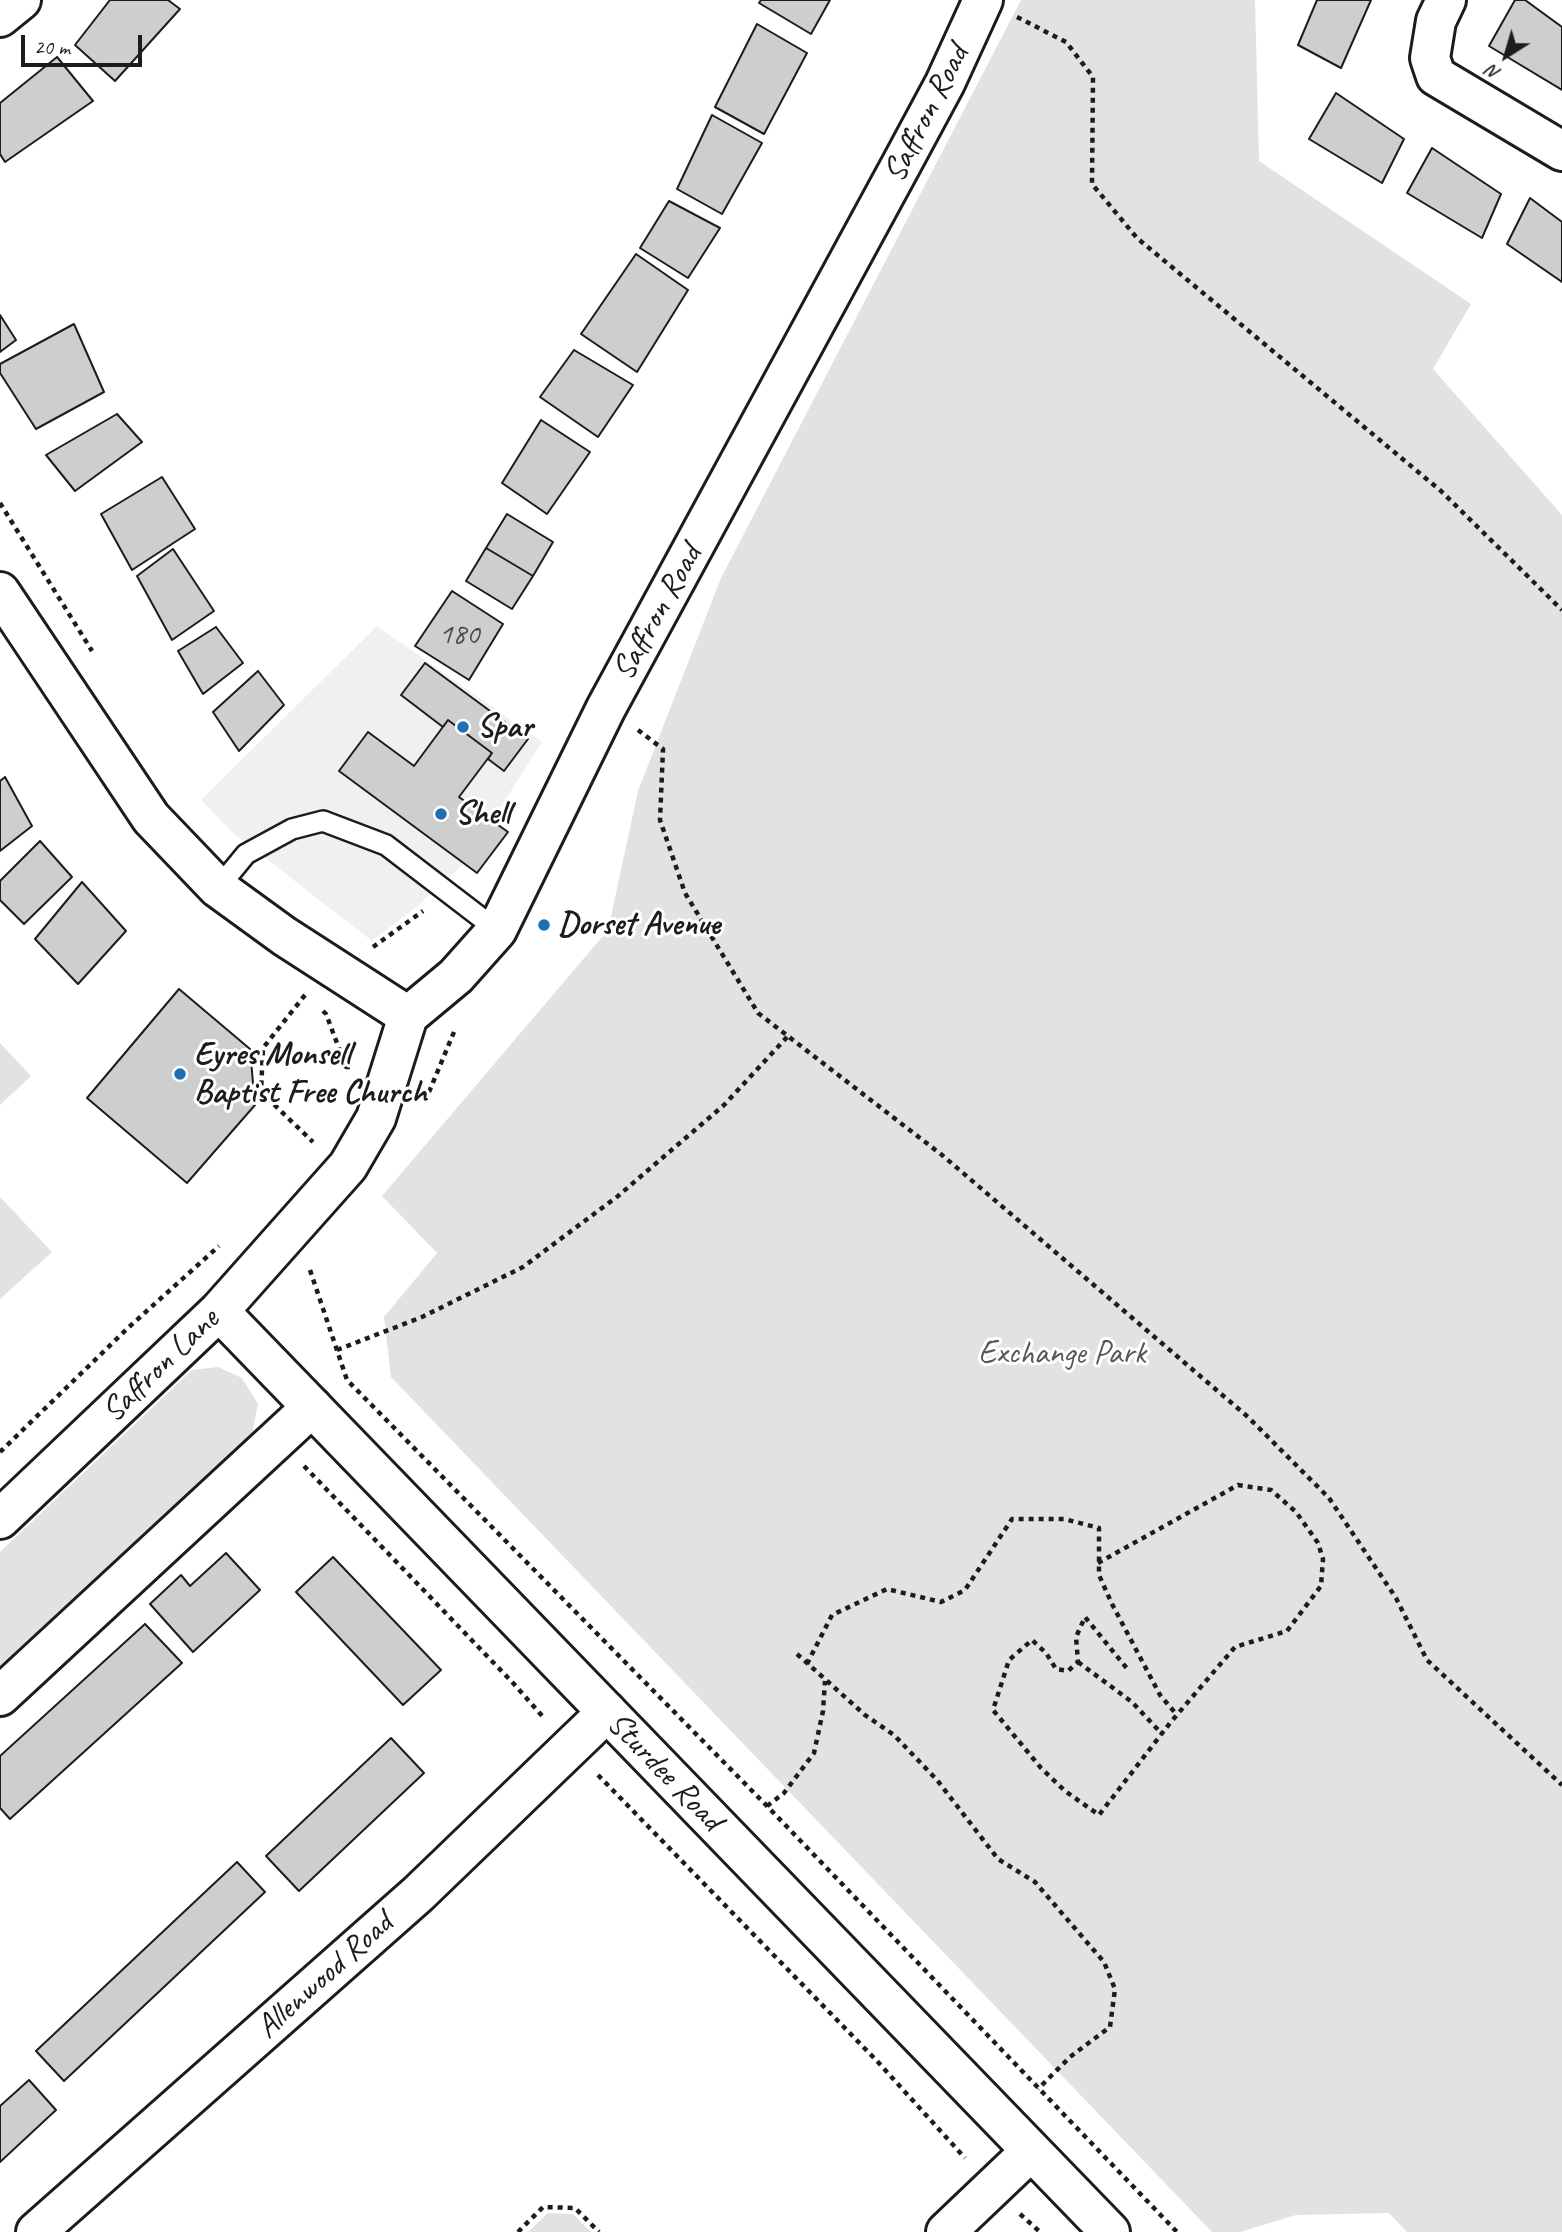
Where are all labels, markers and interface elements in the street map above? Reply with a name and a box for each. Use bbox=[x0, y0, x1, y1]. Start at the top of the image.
scale bar bbox=[24, 21, 145, 65]
north arrow bbox=[1471, 21, 1541, 91]
text: 20 m bbox=[34, 34, 70, 60]
street label: Saffron Road bbox=[876, 39, 978, 189]
text: N bbox=[1481, 60, 1505, 86]
street label: Saffron Road bbox=[605, 539, 711, 687]
house number: 180 bbox=[439, 617, 479, 653]
place label: Spar bbox=[477, 707, 532, 747]
marker: Spar bbox=[455, 719, 471, 735]
place label: Shell bbox=[455, 794, 510, 834]
marker: Shell bbox=[433, 806, 449, 822]
place label: Dorset Avenue bbox=[558, 905, 720, 945]
marker: Dorset Avenue bbox=[536, 917, 552, 933]
place label: Eyres Monsell Baptist Free Church bbox=[194, 1035, 427, 1113]
marker: Eyres Monsell Baptist Free Church bbox=[172, 1066, 188, 1082]
street label: Saffron Lane bbox=[94, 1301, 228, 1431]
park label: Exchange Park bbox=[978, 1334, 1146, 1374]
street label: Sturdee Road bbox=[598, 1705, 730, 1839]
street label: Allenwood Road bbox=[249, 1904, 401, 2048]

